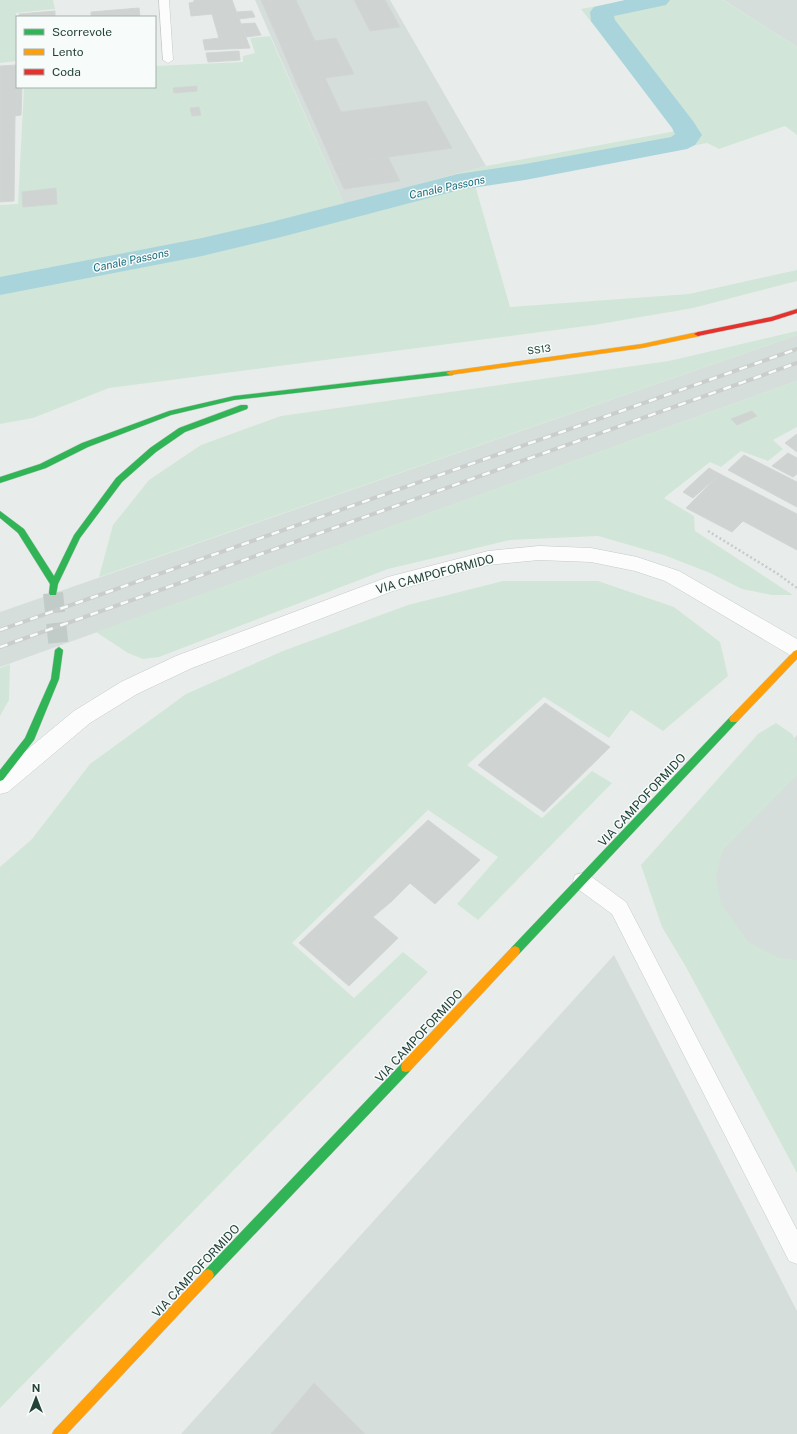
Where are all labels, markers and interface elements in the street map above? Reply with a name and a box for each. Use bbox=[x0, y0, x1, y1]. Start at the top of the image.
legend bbox=[16, 16, 156, 88]
text: Scorrevole bbox=[52, 25, 112, 39]
text: Lento bbox=[52, 45, 84, 59]
text: Coda bbox=[52, 65, 81, 79]
water label: Canale Passons bbox=[408, 173, 487, 201]
water label: Canale Passons bbox=[92, 246, 171, 274]
street label: SS13 bbox=[526, 341, 552, 357]
street label: VIA CAMPOFORMIDO bbox=[374, 551, 496, 597]
street label: VIA CAMPOFORMIDO bbox=[595, 751, 689, 849]
street label: VIA CAMPOFORMIDO bbox=[372, 987, 466, 1085]
street label: VIA CAMPOFORMIDO bbox=[149, 1222, 243, 1320]
north arrow bbox=[16, 1378, 56, 1418]
text: N bbox=[32, 1382, 40, 1394]

